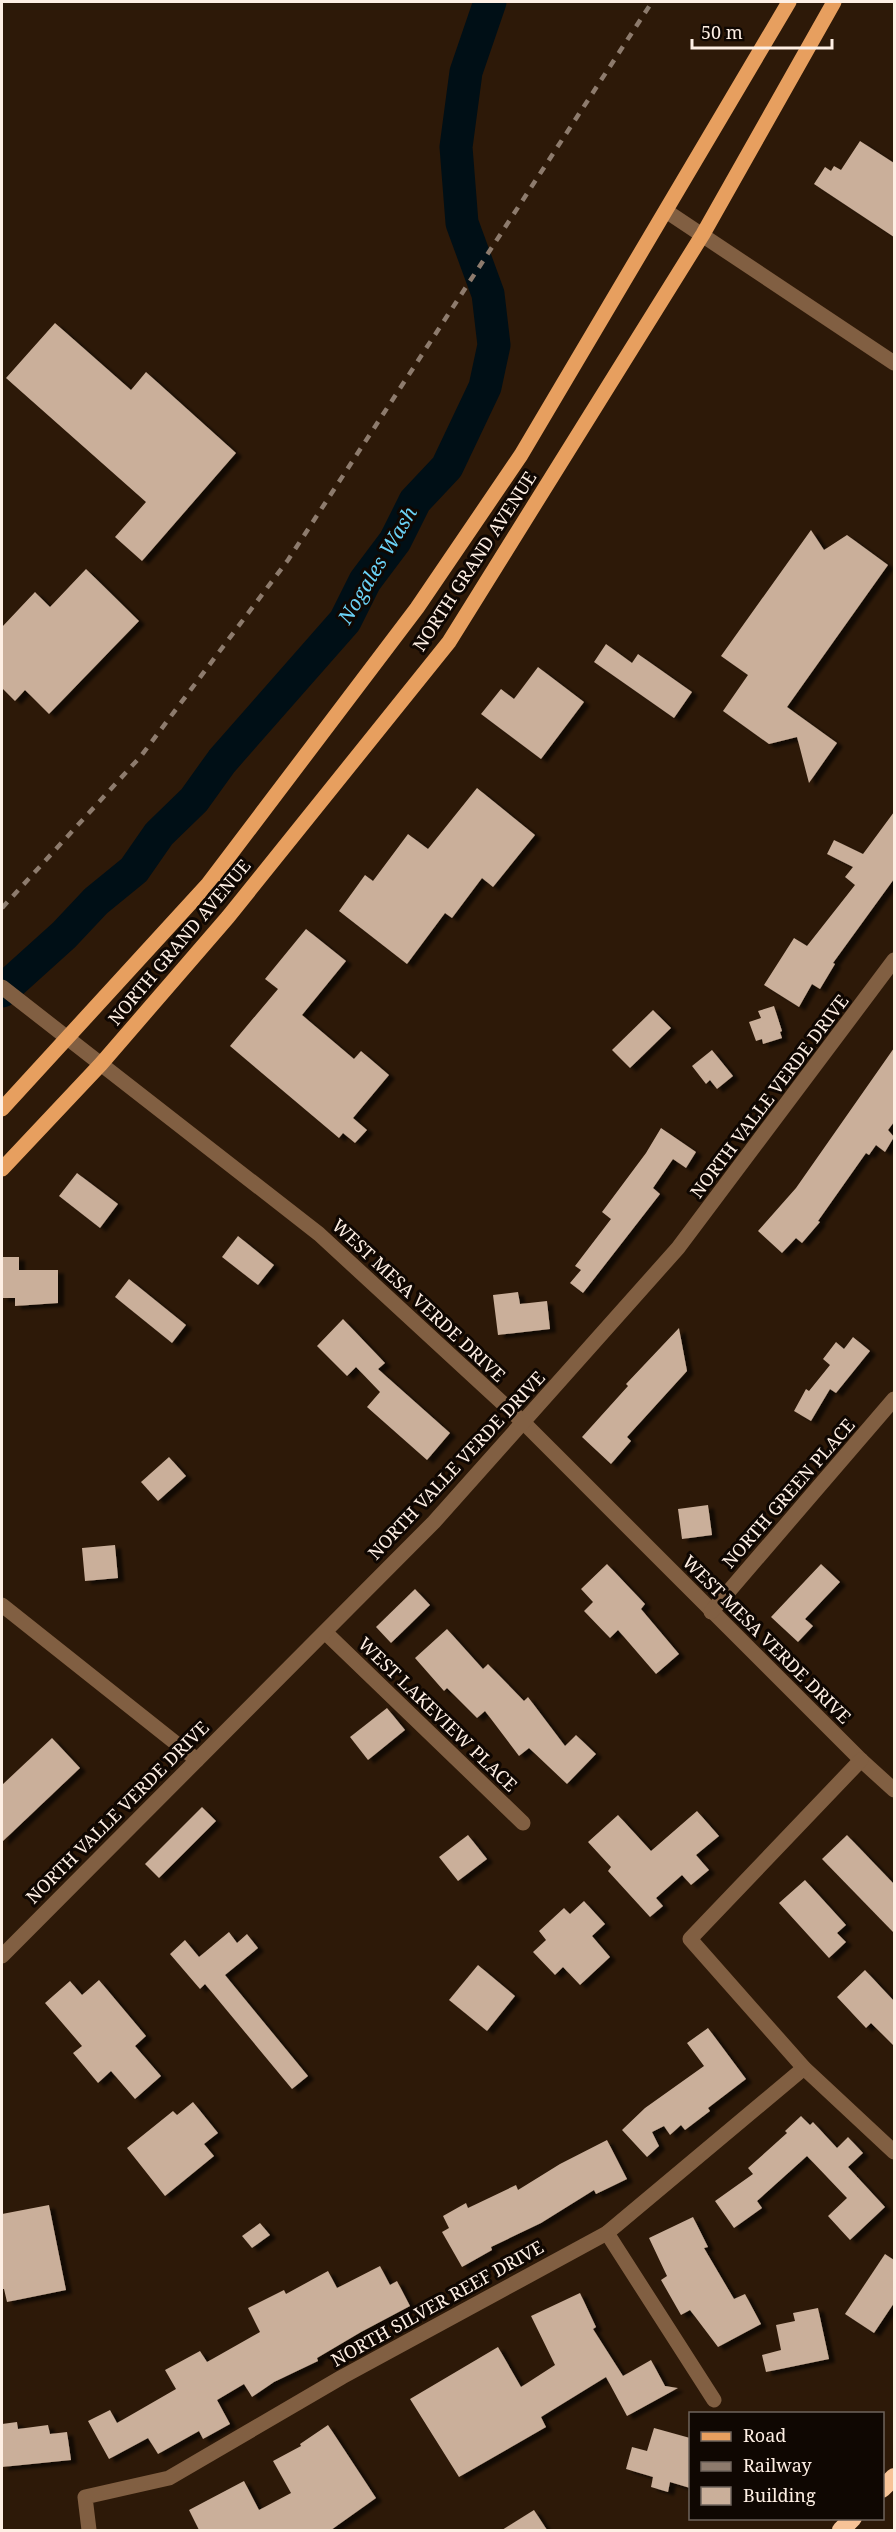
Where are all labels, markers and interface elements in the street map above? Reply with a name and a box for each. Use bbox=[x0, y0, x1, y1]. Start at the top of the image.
scale bar bbox=[692, 12, 832, 50]
text: 50 m bbox=[701, 20, 743, 44]
street label: NORTH GRAND AVENUE bbox=[407, 466, 541, 656]
water label: Nogales Wash bbox=[331, 501, 423, 630]
street label: NORTH GRAND AVENUE bbox=[102, 854, 256, 1030]
street label: NORTH VALLE VERDE DRIVE bbox=[684, 989, 854, 1203]
street label: WEST MESA VERDE DRIVE bbox=[327, 1213, 511, 1387]
street label: NORTH VALLE VERDE DRIVE bbox=[362, 1366, 550, 1564]
street label: NORTH GREEN PLACE bbox=[716, 1413, 860, 1573]
street label: WEST MESA VERDE DRIVE bbox=[678, 1550, 856, 1728]
street label: WEST LAKEVIEW PLACE bbox=[353, 1632, 523, 1796]
street label: NORTH VALLE VERDE DRIVE bbox=[20, 1715, 214, 1909]
street label: NORTH SILVER REEF DRIVE bbox=[326, 2234, 548, 2372]
legend bbox=[689, 2412, 884, 2520]
text: Road bbox=[743, 2423, 786, 2447]
text: Railway bbox=[743, 2453, 813, 2477]
text: Building bbox=[743, 2483, 816, 2507]

